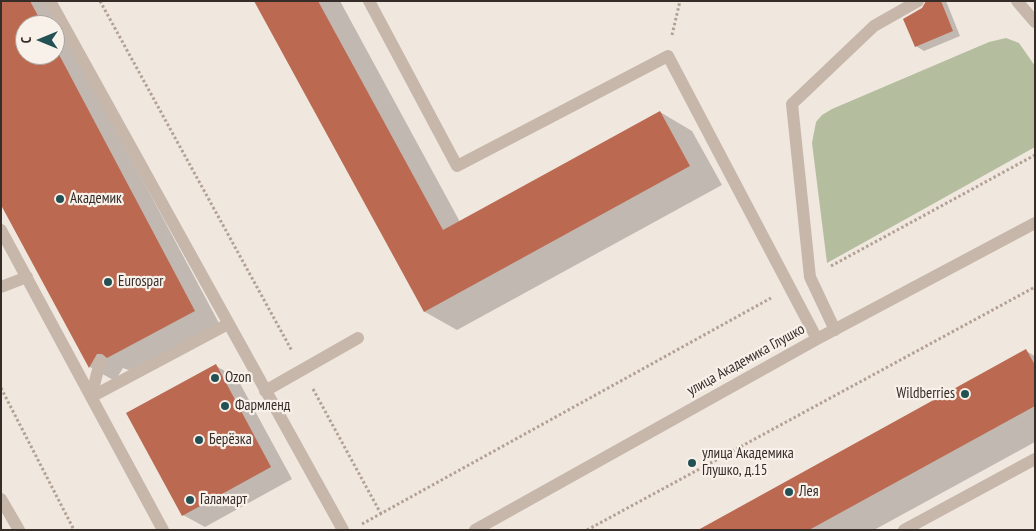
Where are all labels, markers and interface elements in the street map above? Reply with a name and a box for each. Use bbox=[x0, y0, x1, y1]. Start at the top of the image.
north arrow bbox=[15, 15, 65, 65]
text: С bbox=[17, 37, 35, 43]
place label: Академик bbox=[70, 190, 122, 208]
marker: Академик bbox=[54, 193, 66, 205]
place label: Eurospar bbox=[118, 273, 163, 291]
marker: Eurospar bbox=[102, 276, 114, 288]
street label: улица Академика Глушко bbox=[684, 320, 808, 400]
place label: Ozon bbox=[225, 369, 251, 387]
marker: Ozon bbox=[209, 372, 221, 384]
place label: Wildberries bbox=[896, 385, 955, 403]
marker: Wildberries bbox=[959, 388, 971, 400]
place label: Фармленд bbox=[235, 397, 290, 415]
marker: Фармленд bbox=[219, 400, 231, 412]
place label: Берёзка bbox=[209, 431, 252, 449]
marker: Берёзка bbox=[193, 434, 205, 446]
place label: улица Академика Глушко, д.15 bbox=[702, 445, 794, 480]
marker: улица Академика Глушко, д.15 bbox=[686, 457, 698, 469]
place label: Лея bbox=[799, 483, 819, 501]
marker: Лея bbox=[783, 486, 795, 498]
place label: Галамарт bbox=[200, 491, 247, 509]
marker: Галамарт bbox=[184, 494, 196, 506]

